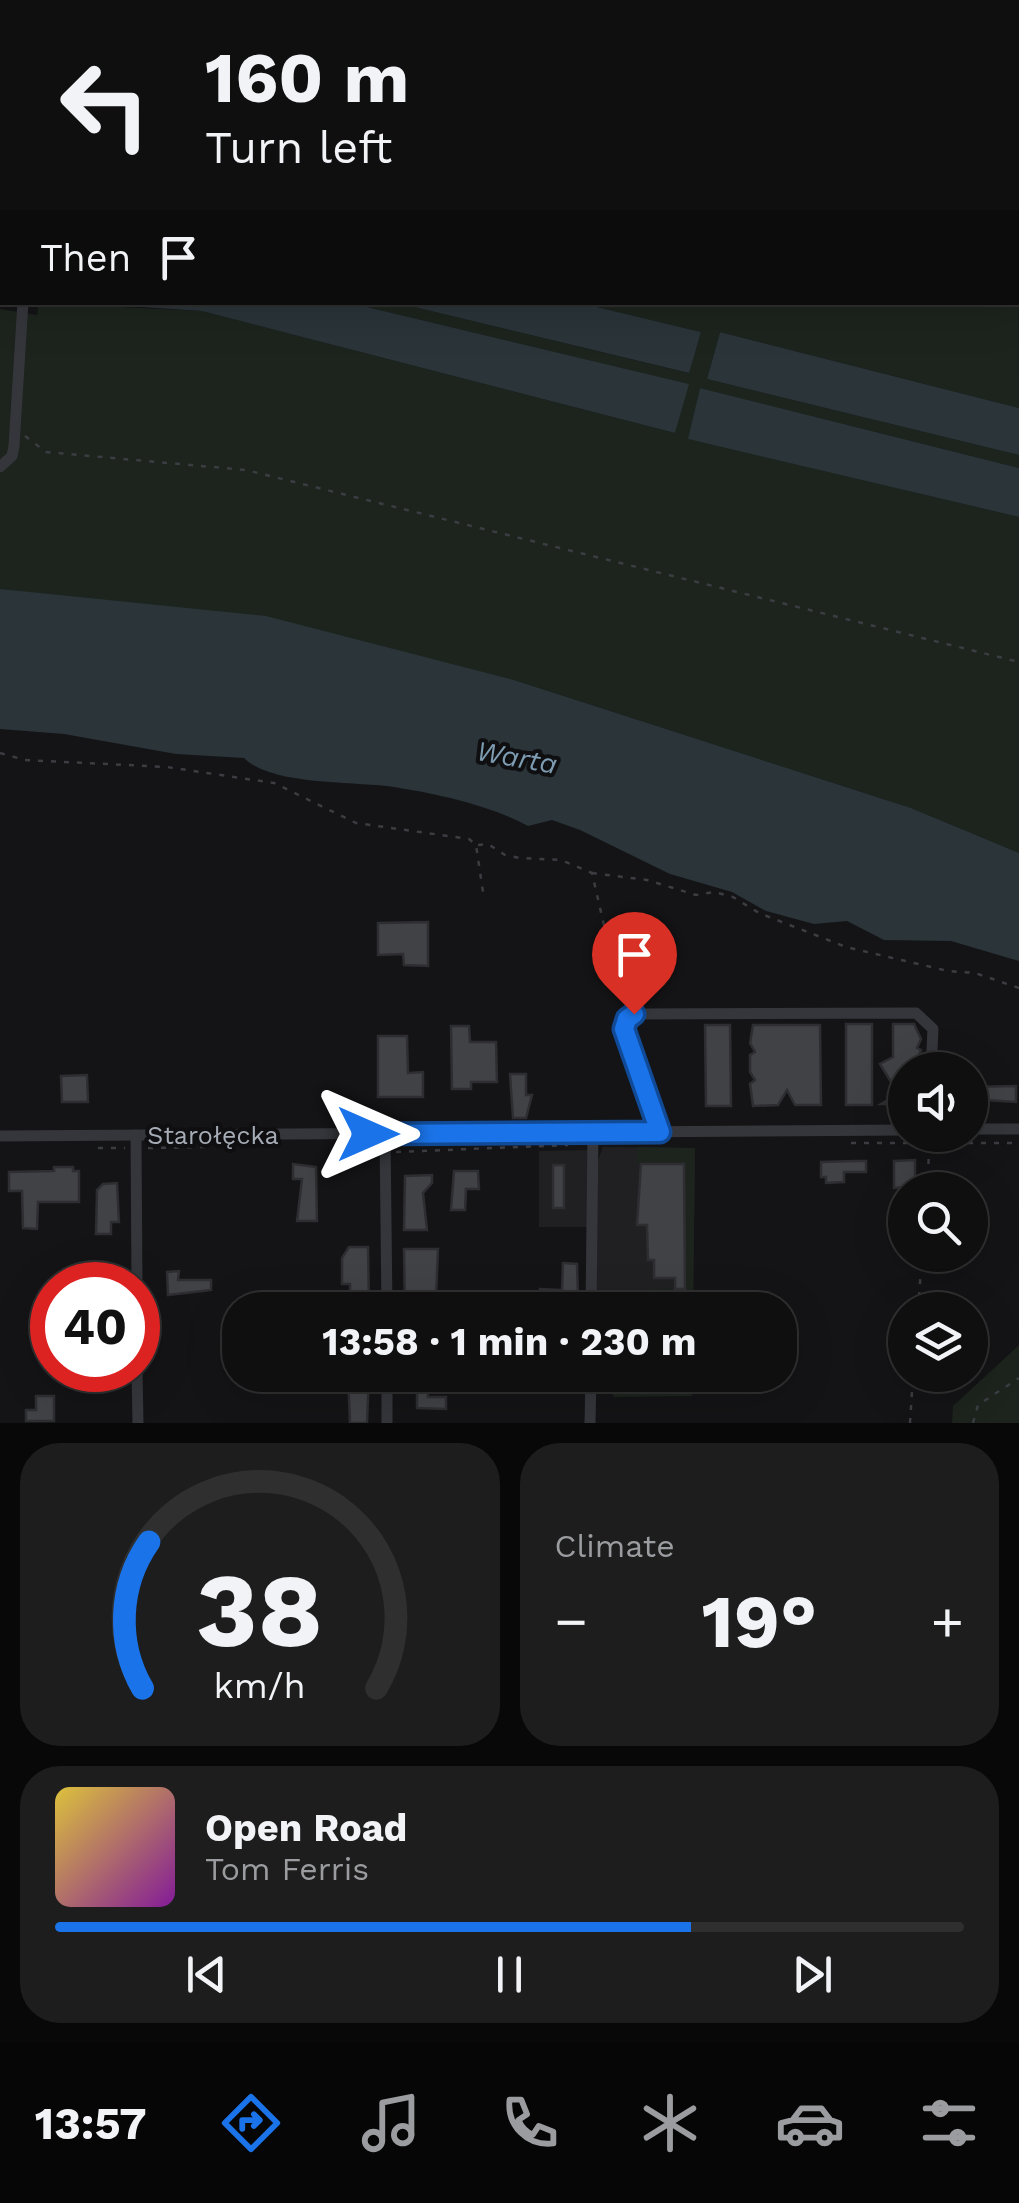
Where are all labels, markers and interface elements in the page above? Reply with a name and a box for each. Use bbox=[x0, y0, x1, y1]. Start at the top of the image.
text: 160 m bbox=[205, 37, 409, 119]
icon: left bbox=[40, 40, 170, 170]
text: Turn left bbox=[205, 121, 392, 174]
icon: arrive bbox=[151, 230, 206, 285]
text: Then bbox=[40, 236, 131, 280]
water label: Warta bbox=[474, 734, 560, 781]
pin bbox=[592, 912, 677, 1015]
icon: arrive bbox=[607, 927, 662, 982]
map controls bbox=[888, 1052, 988, 1392]
button: sound bbox=[888, 1052, 988, 1152]
position arrow bbox=[316, 1082, 420, 1186]
street label: Starołęcka bbox=[147, 1121, 279, 1150]
button: search bbox=[888, 1172, 988, 1272]
speed limit sign: 40 bbox=[30, 1262, 160, 1392]
button: layers bbox=[888, 1292, 988, 1392]
text: 13:58 · 1 min · 230 m bbox=[322, 1320, 697, 1364]
text: Climate bbox=[555, 1527, 675, 1565]
text: 38 bbox=[196, 1549, 323, 1671]
text: 19° bbox=[701, 1577, 817, 1665]
text: − bbox=[555, 1589, 588, 1653]
text: + bbox=[931, 1589, 964, 1653]
text: km/h bbox=[214, 1665, 306, 1707]
text: Open Road bbox=[205, 1806, 407, 1850]
text: Tom Ferris bbox=[205, 1850, 369, 1888]
icon: previous bbox=[179, 1947, 234, 2002]
icon: pause bbox=[482, 1947, 537, 2002]
icon: next bbox=[785, 1947, 840, 2002]
icon: directions bbox=[216, 2088, 286, 2158]
icon: music bbox=[356, 2088, 426, 2158]
icon: phone bbox=[495, 2088, 565, 2158]
icon: climate bbox=[635, 2088, 705, 2158]
icon: car bbox=[775, 2088, 845, 2158]
icon: filters bbox=[914, 2088, 984, 2158]
text: 13:57 bbox=[35, 2097, 147, 2150]

